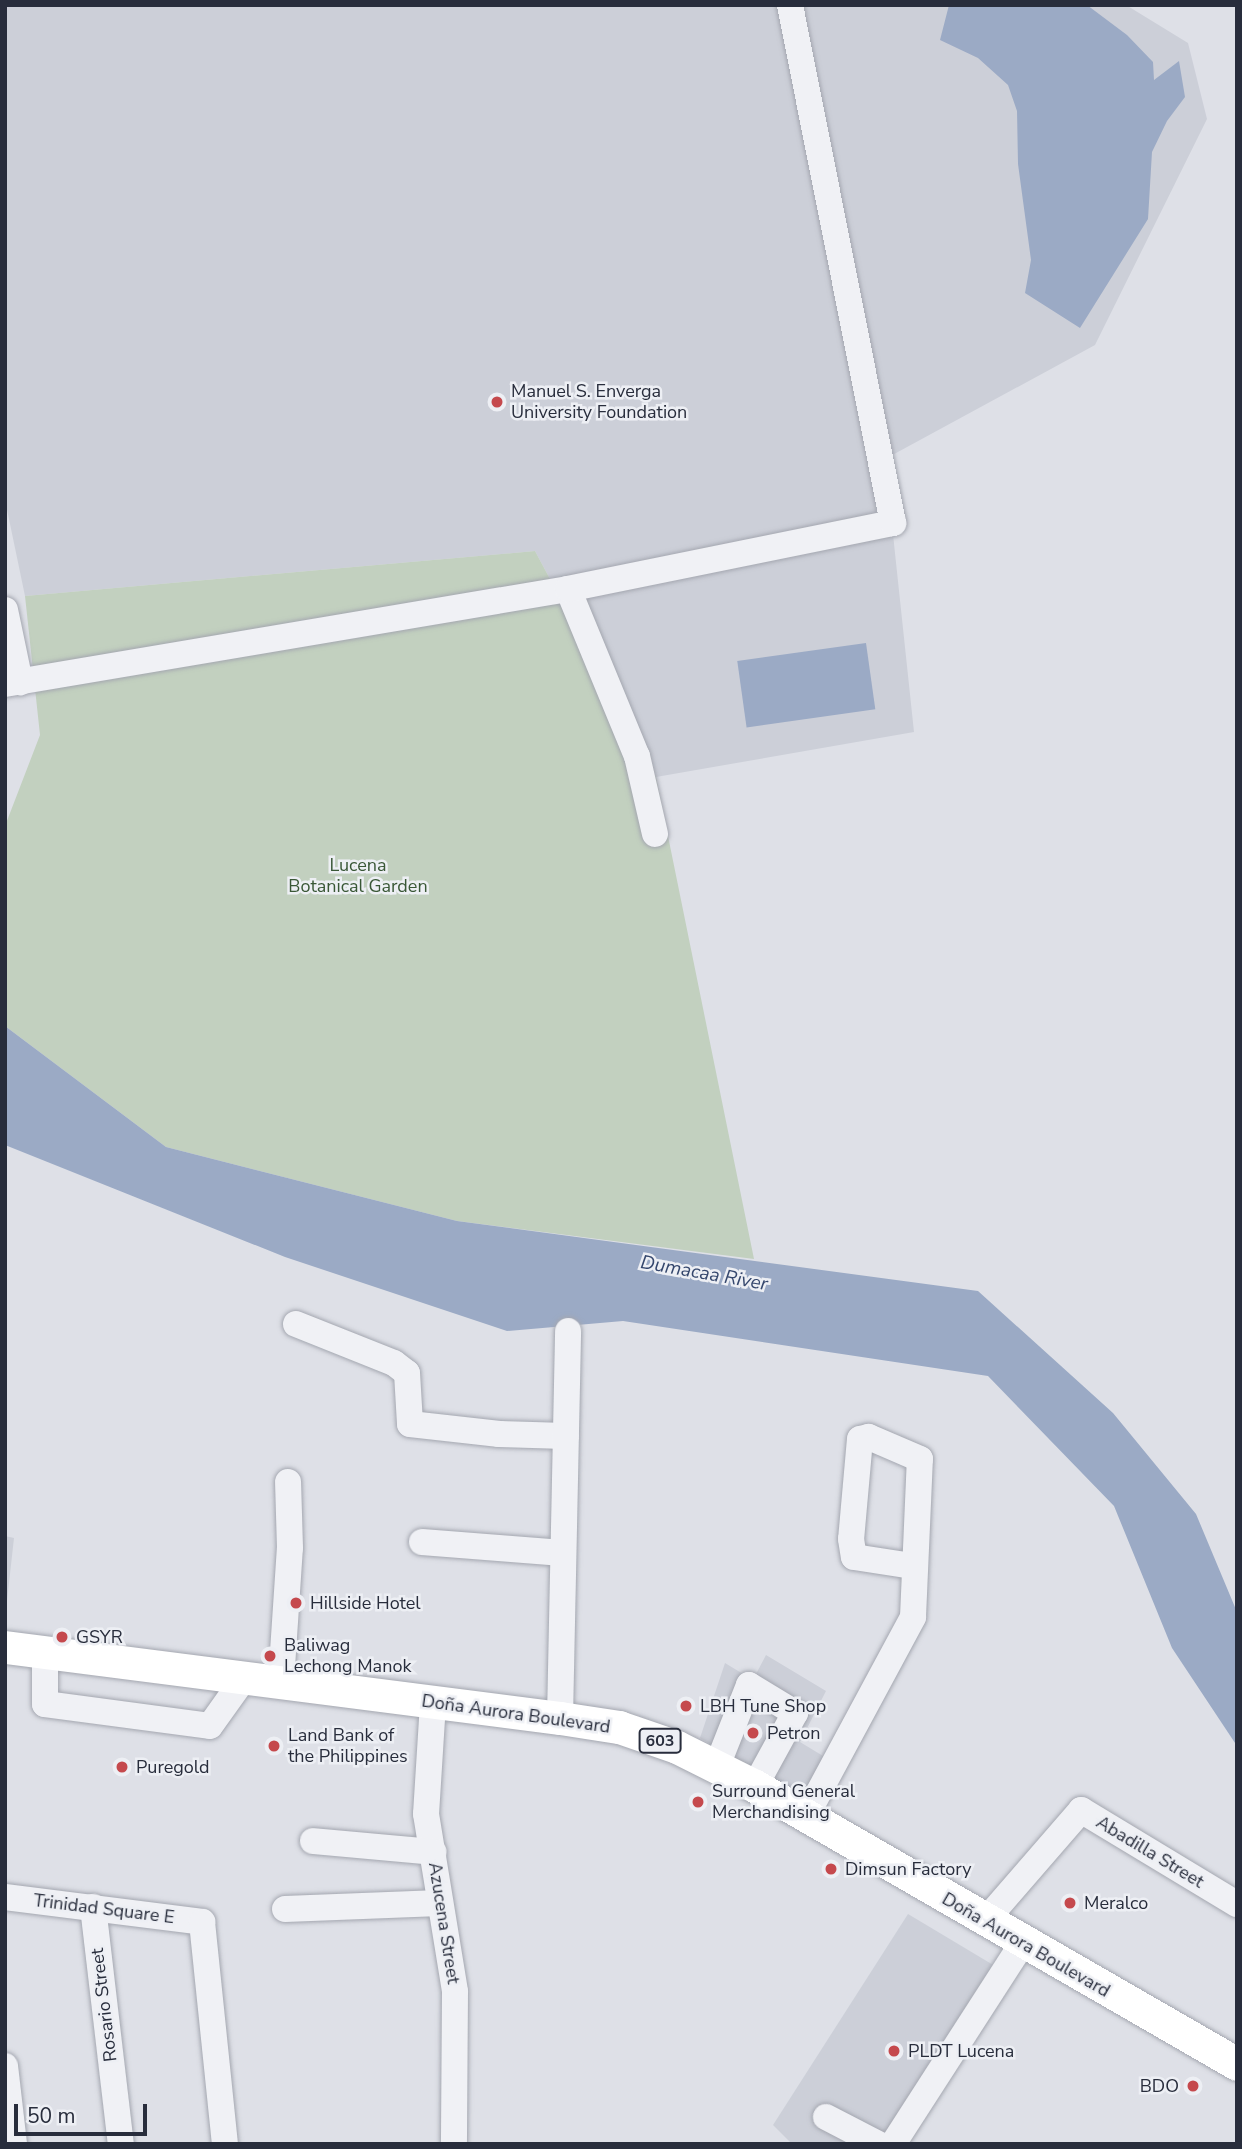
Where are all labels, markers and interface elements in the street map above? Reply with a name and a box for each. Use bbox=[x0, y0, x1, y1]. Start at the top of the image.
place label: Manuel S. Enverga University Foundation bbox=[511, 381, 687, 424]
marker: Manuel S. Enverga University Foundation bbox=[489, 394, 505, 410]
park label: Lucena Botanical Garden bbox=[288, 855, 428, 898]
water label: Dumacaa River bbox=[639, 1252, 769, 1296]
place label: Hillside Hotel bbox=[310, 1592, 421, 1614]
marker: Hillside Hotel bbox=[288, 1595, 304, 1611]
place label: GSYR bbox=[76, 1626, 123, 1648]
marker: GSYR bbox=[54, 1629, 70, 1645]
place label: Baliwag Lechong Manok bbox=[284, 1635, 411, 1678]
marker: Baliwag Lechong Manok bbox=[262, 1648, 278, 1664]
street label: Doña Aurora Boulevard bbox=[420, 1690, 612, 1738]
place label: LBH Tune Shop bbox=[700, 1695, 826, 1717]
marker: LBH Tune Shop bbox=[678, 1698, 694, 1714]
place label: Petron bbox=[767, 1722, 820, 1744]
place label: Land Bank of the Philippines bbox=[288, 1725, 408, 1768]
marker: Petron bbox=[745, 1725, 761, 1741]
road number: 603 bbox=[637, 1728, 683, 1754]
marker: Land Bank of the Philippines bbox=[266, 1738, 282, 1754]
place label: Puregold bbox=[136, 1756, 210, 1778]
marker: Puregold bbox=[114, 1759, 130, 1775]
place label: Surround General Merchandising bbox=[712, 1781, 855, 1824]
marker: Surround General Merchandising bbox=[690, 1794, 706, 1810]
street label: Abadilla Street bbox=[1092, 1811, 1208, 1893]
place label: Dimsun Factory bbox=[845, 1858, 971, 1880]
street label: Azucena Street bbox=[424, 1861, 464, 1985]
marker: Dimsun Factory bbox=[823, 1861, 839, 1877]
street label: Doña Aurora Boulevard bbox=[938, 1888, 1114, 2002]
street label: Trinidad Square E bbox=[32, 1890, 176, 1928]
place label: Meralco bbox=[1084, 1892, 1148, 1914]
marker: Meralco bbox=[1062, 1895, 1078, 1911]
street label: Rosario Street bbox=[86, 1947, 122, 2063]
place label: PLDT Lucena bbox=[908, 2040, 1014, 2062]
marker: PLDT Lucena bbox=[886, 2043, 902, 2059]
place label: BDO bbox=[1140, 2075, 1179, 2097]
marker: BDO bbox=[1185, 2078, 1201, 2094]
scale bar bbox=[18, 2090, 150, 2134]
text: 50 m bbox=[27, 2102, 76, 2130]

